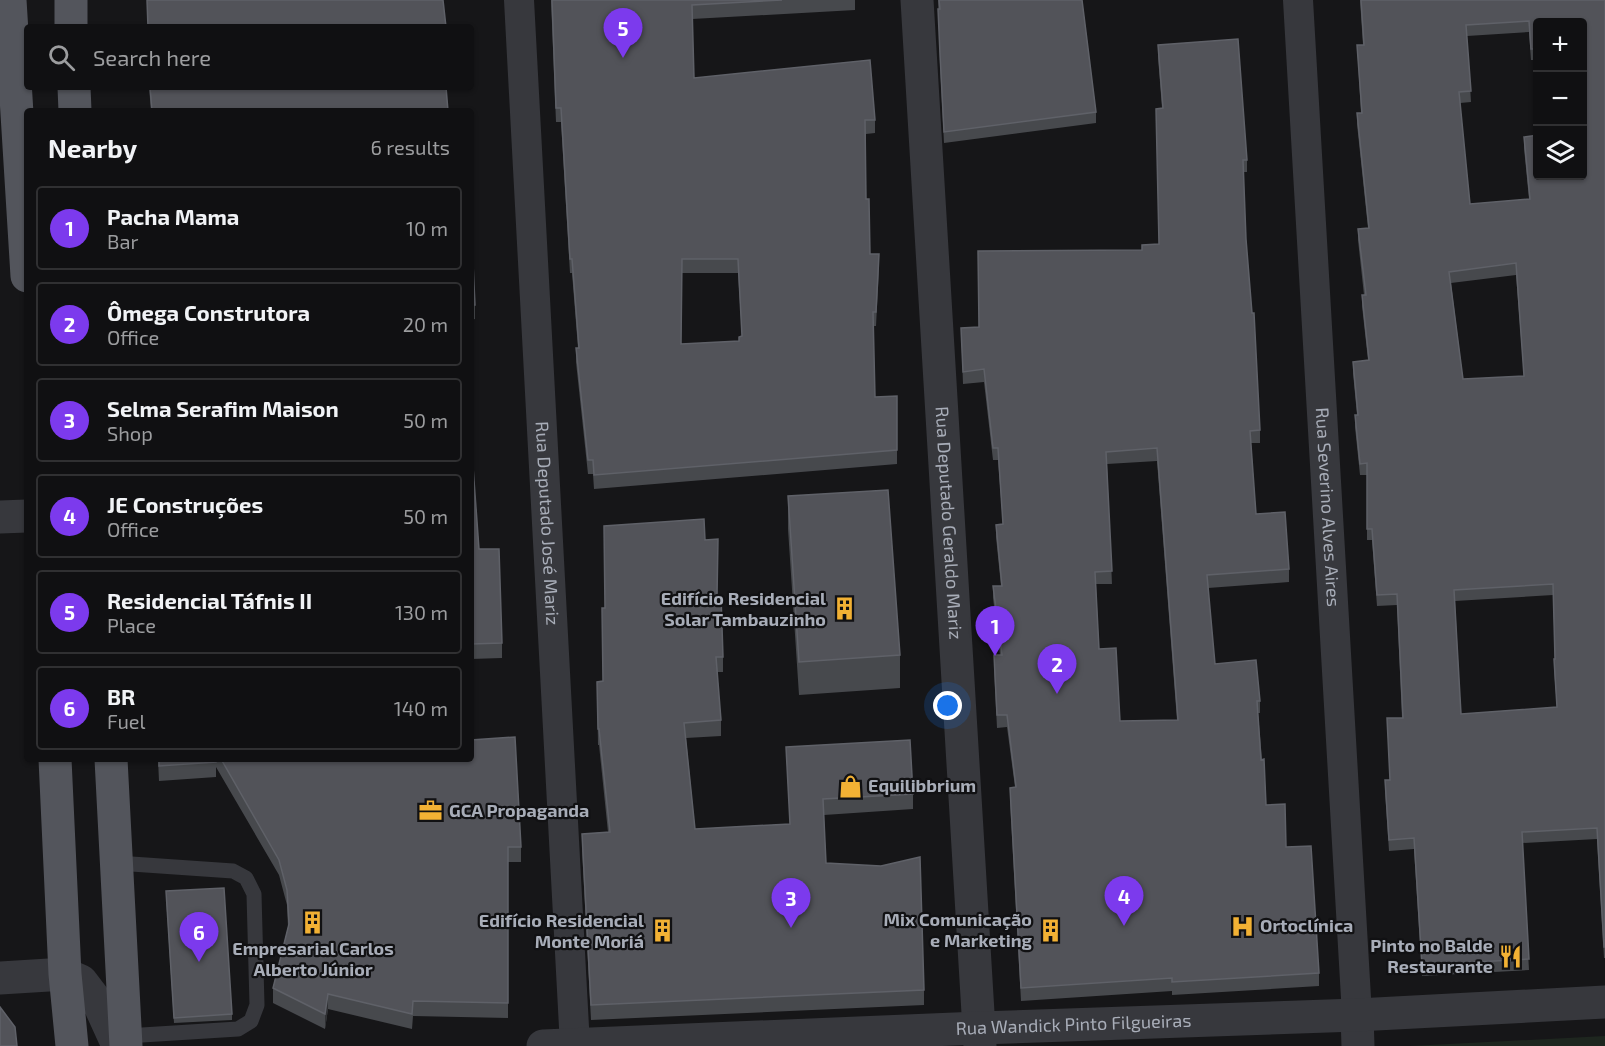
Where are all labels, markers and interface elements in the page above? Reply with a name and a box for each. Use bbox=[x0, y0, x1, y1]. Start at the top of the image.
pin: 5 bbox=[604, 8, 642, 58]
map controls bbox=[1533, 18, 1587, 180]
button: + bbox=[1533, 18, 1587, 72]
search box bbox=[24, 24, 474, 90]
icon: search bbox=[45, 41, 78, 74]
text: Search here bbox=[93, 44, 211, 70]
button: − bbox=[1533, 72, 1587, 126]
button: layers bbox=[1533, 126, 1587, 180]
text: Nearby bbox=[48, 132, 137, 163]
text: 6 results bbox=[370, 135, 450, 159]
text: Pacha Mama bbox=[107, 203, 239, 229]
text: 1 bbox=[65, 216, 74, 240]
text: 10 m bbox=[406, 216, 448, 240]
text: Bar bbox=[107, 229, 138, 253]
text: Ômega Construtora bbox=[107, 299, 310, 325]
text: 2 bbox=[64, 312, 75, 336]
text: 20 m bbox=[403, 312, 448, 336]
text: Office bbox=[107, 325, 159, 349]
text: Selma Serafim Maison bbox=[107, 395, 339, 421]
street label: Rua Deputado Geraldo Mariz bbox=[932, 406, 968, 640]
street label: Rua Severino Alves Aires bbox=[1312, 407, 1345, 607]
text: 3 bbox=[64, 408, 75, 432]
text: 50 m bbox=[403, 408, 448, 432]
text: Shop bbox=[107, 421, 153, 445]
street label: Rua Deputado José Mariz bbox=[532, 421, 564, 626]
text: JE Construções bbox=[107, 491, 263, 517]
text: 4 bbox=[63, 504, 76, 528]
text: 50 m bbox=[403, 504, 448, 528]
text: Office bbox=[107, 517, 159, 541]
text: Residencial Táfnis II bbox=[107, 587, 312, 613]
place label: Edifício Residencial Solar Tambauzinho bbox=[661, 587, 826, 630]
building icon: Edifício Residencial Solar Tambauzinho bbox=[831, 596, 857, 622]
text: 5 bbox=[64, 600, 75, 624]
text: 130 m bbox=[395, 600, 448, 624]
pin: 1 bbox=[976, 606, 1014, 656]
text: Place bbox=[107, 613, 156, 637]
pin: 2 bbox=[1038, 644, 1076, 694]
text: BR bbox=[107, 683, 135, 709]
your location bbox=[933, 691, 962, 720]
text: 6 bbox=[64, 696, 75, 720]
text: 140 m bbox=[394, 696, 448, 720]
text: Fuel bbox=[107, 709, 146, 733]
shop icon: Equilibbrium bbox=[837, 773, 863, 799]
place label: Equilibbrium bbox=[868, 774, 976, 796]
office icon: GCA Propaganda bbox=[418, 798, 444, 824]
place label: GCA Propaganda bbox=[449, 799, 589, 821]
pin: 4 bbox=[1104, 876, 1144, 926]
pin: 3 bbox=[772, 878, 810, 928]
place label: Mix Comunicação e Marketing bbox=[883, 908, 1033, 951]
place label: Edifício Residencial Monte Moriá bbox=[479, 909, 644, 952]
building icon: Empresarial Carlos Alberto Júnior bbox=[300, 910, 326, 936]
pin: 6 bbox=[180, 912, 218, 962]
hospital icon: Ortoclínica bbox=[1229, 913, 1255, 939]
place label: Ortoclínica bbox=[1260, 914, 1353, 936]
building icon: Mix Comunicação e Marketing bbox=[1037, 917, 1063, 943]
building icon: Edifício Residencial Monte Moriá bbox=[649, 918, 675, 944]
place label: Pinto no Balde Restaurante bbox=[1370, 934, 1493, 977]
place label: Empresarial Carlos Alberto Júnior bbox=[232, 937, 394, 980]
restaurant icon: Pinto no Balde Restaurante bbox=[1498, 943, 1524, 969]
street label: Rua Wandick Pinto Filgueiras bbox=[955, 1009, 1192, 1039]

